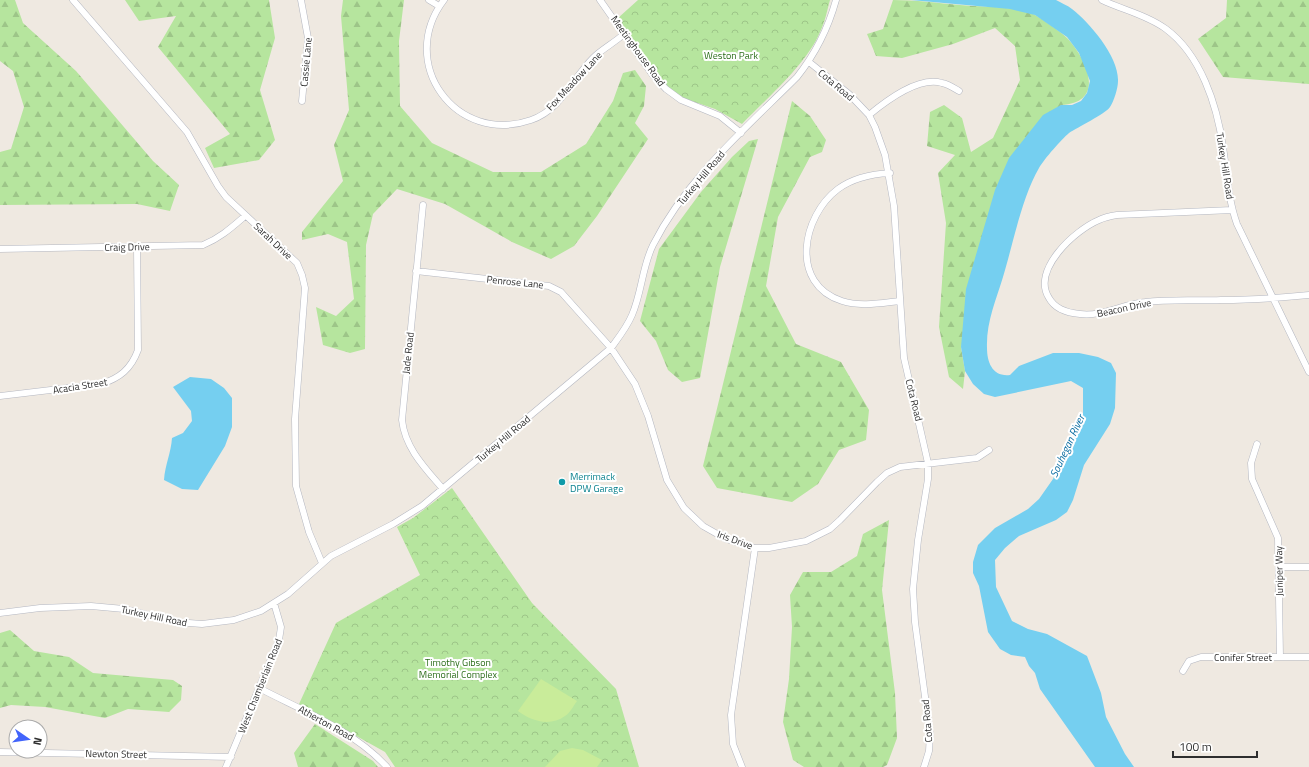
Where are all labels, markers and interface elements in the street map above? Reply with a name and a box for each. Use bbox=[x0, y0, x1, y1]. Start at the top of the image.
street label: Meetinghouse Road bbox=[607, 13, 669, 89]
street label: Cassie Lane bbox=[296, 37, 316, 87]
street label: Fox Meadow Lane bbox=[543, 48, 605, 114]
park label: Weston Park bbox=[704, 48, 758, 63]
street label: Cota Road bbox=[815, 65, 857, 105]
street label: Turkey Hill Road bbox=[1212, 132, 1238, 200]
street label: Turkey Hill Road bbox=[674, 147, 728, 209]
street label: Sarah Drive bbox=[250, 219, 296, 263]
street label: Craig Drive bbox=[104, 239, 150, 255]
street label: Penrose Lane bbox=[486, 272, 544, 292]
street label: Beacon Drive bbox=[1095, 295, 1153, 321]
street label: Jade Road bbox=[398, 331, 418, 375]
street label: Acacia Street bbox=[52, 374, 109, 398]
street label: Cota Road bbox=[902, 377, 926, 423]
water label: Souhegan River bbox=[1046, 411, 1089, 480]
street label: Turkey Hill Road bbox=[472, 412, 534, 466]
place label: Merrimack DPW Garage bbox=[570, 469, 623, 496]
marker: Merrimack DPW Garage bbox=[557, 477, 567, 487]
street label: Iris Drive bbox=[715, 527, 755, 553]
street label: Juniper Way bbox=[1271, 546, 1287, 596]
street label: Turkey Hill Road bbox=[120, 602, 188, 630]
street label: West Chamberlain Road bbox=[234, 636, 286, 736]
street label: Conifer Street bbox=[1214, 650, 1272, 665]
park label: Timothy Gibson Memorial Complex bbox=[419, 655, 498, 682]
street label: Cota Road bbox=[918, 699, 936, 743]
street label: Atherton Road bbox=[296, 702, 356, 744]
north arrow bbox=[8, 719, 48, 759]
scale bar bbox=[1173, 733, 1257, 759]
text: N bbox=[29, 736, 46, 747]
text: 100 m bbox=[1179, 737, 1212, 756]
street label: Newton Street bbox=[85, 746, 147, 762]

